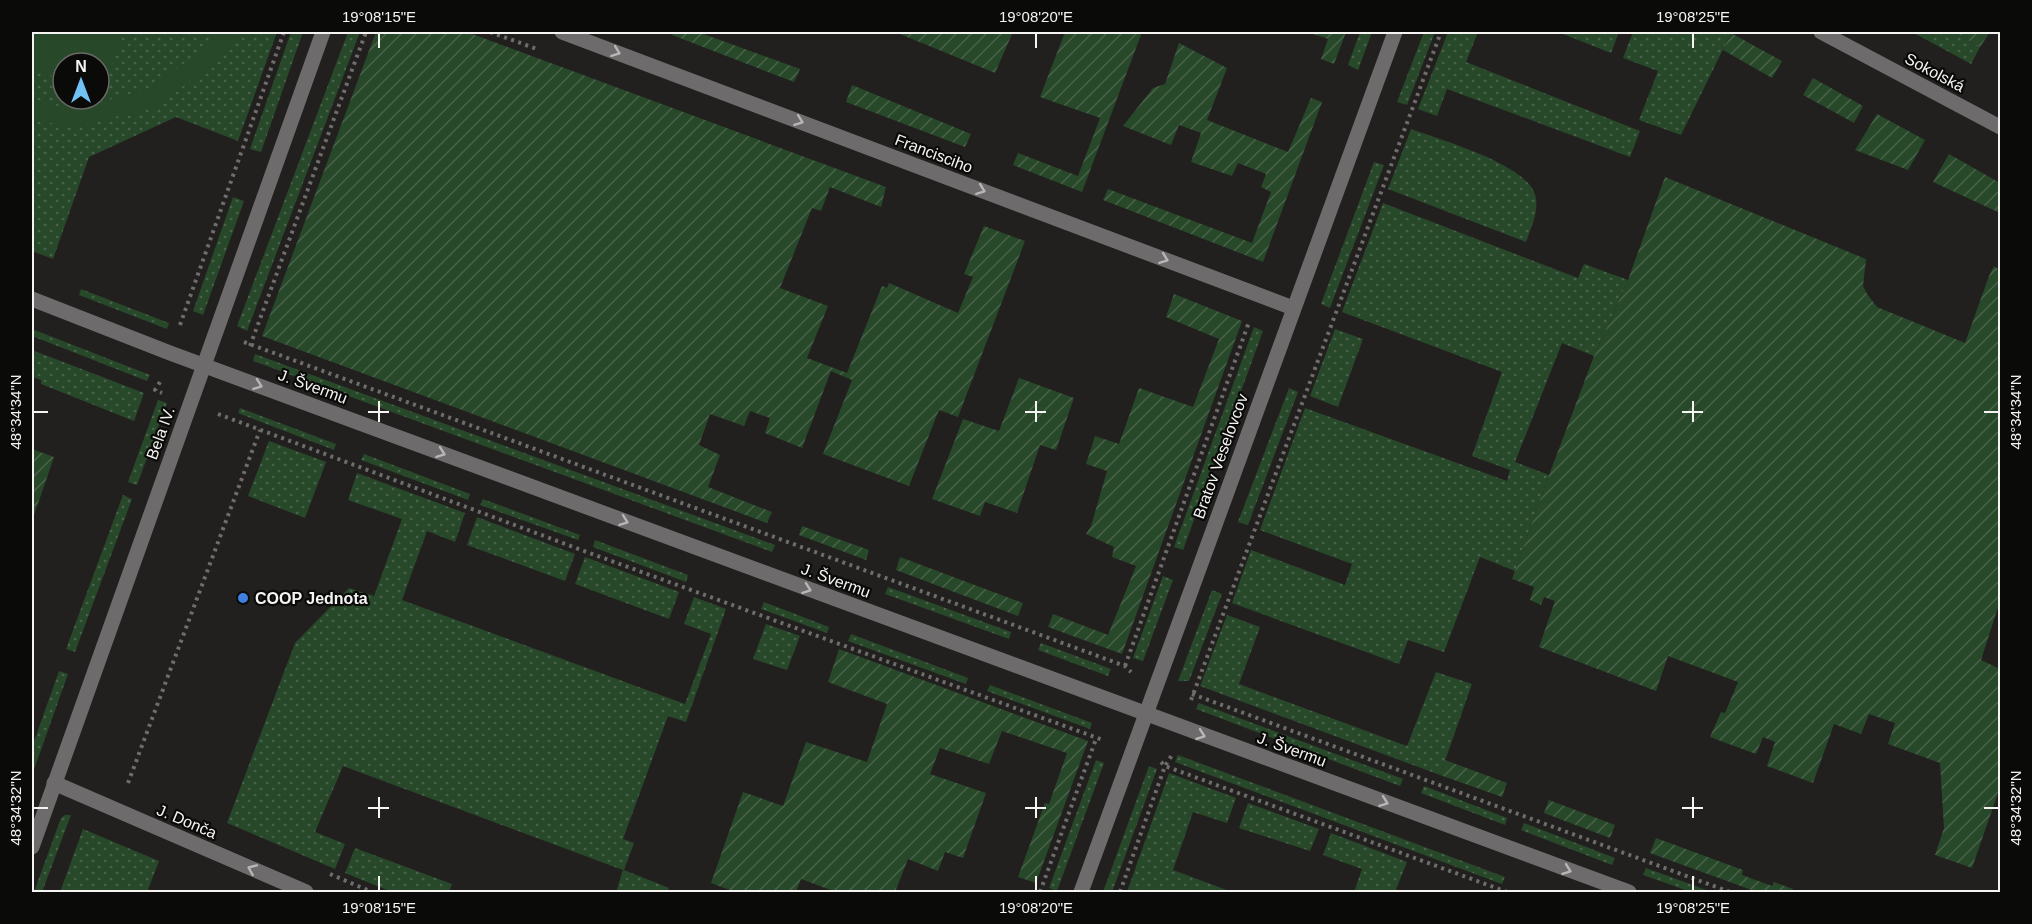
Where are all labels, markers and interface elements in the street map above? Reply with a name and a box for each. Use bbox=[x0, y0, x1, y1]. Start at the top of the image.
text: 19°08'15"E bbox=[342, 8, 416, 25]
text: 19°08'20"E bbox=[999, 8, 1073, 25]
text: 19°08'25"E bbox=[1656, 8, 1730, 25]
one-way arrow bbox=[610, 45, 621, 57]
street label: Sokolská bbox=[1902, 50, 1968, 95]
north arrow bbox=[51, 51, 111, 111]
text: N bbox=[75, 58, 87, 75]
one-way arrow bbox=[793, 114, 804, 126]
street label: Francisciho bbox=[893, 131, 975, 176]
one-way arrow bbox=[976, 182, 986, 195]
one-way arrow bbox=[1158, 251, 1169, 264]
street label: J. Švermu bbox=[276, 365, 350, 407]
text: 48°34'34"N bbox=[7, 374, 24, 450]
text: 48°34'34"N bbox=[2007, 374, 2024, 450]
one-way arrow bbox=[252, 378, 263, 390]
street label: Bratov Veselovcov bbox=[1190, 391, 1251, 521]
street label: Bela IV. bbox=[143, 405, 178, 462]
one-way arrow bbox=[435, 446, 446, 458]
one-way arrow bbox=[618, 513, 629, 526]
street label: J. Švermu bbox=[799, 559, 873, 601]
one-way arrow bbox=[801, 581, 812, 594]
place label: COOP Jednota bbox=[255, 590, 368, 607]
marker: COOP Jednota bbox=[236, 591, 250, 605]
one-way arrow bbox=[1195, 727, 1206, 740]
street label: J. Švermu bbox=[1255, 728, 1329, 770]
text: 48°34'32"N bbox=[7, 770, 24, 846]
text: 48°34'32"N bbox=[2007, 770, 2024, 846]
one-way arrow bbox=[1378, 795, 1389, 807]
street label: J. Donča bbox=[154, 801, 219, 842]
one-way arrow bbox=[1561, 862, 1572, 875]
one-way arrow bbox=[248, 864, 259, 876]
text: 19°08'15"E bbox=[342, 899, 416, 916]
text: 19°08'20"E bbox=[999, 899, 1073, 916]
text: 19°08'25"E bbox=[1656, 899, 1730, 916]

